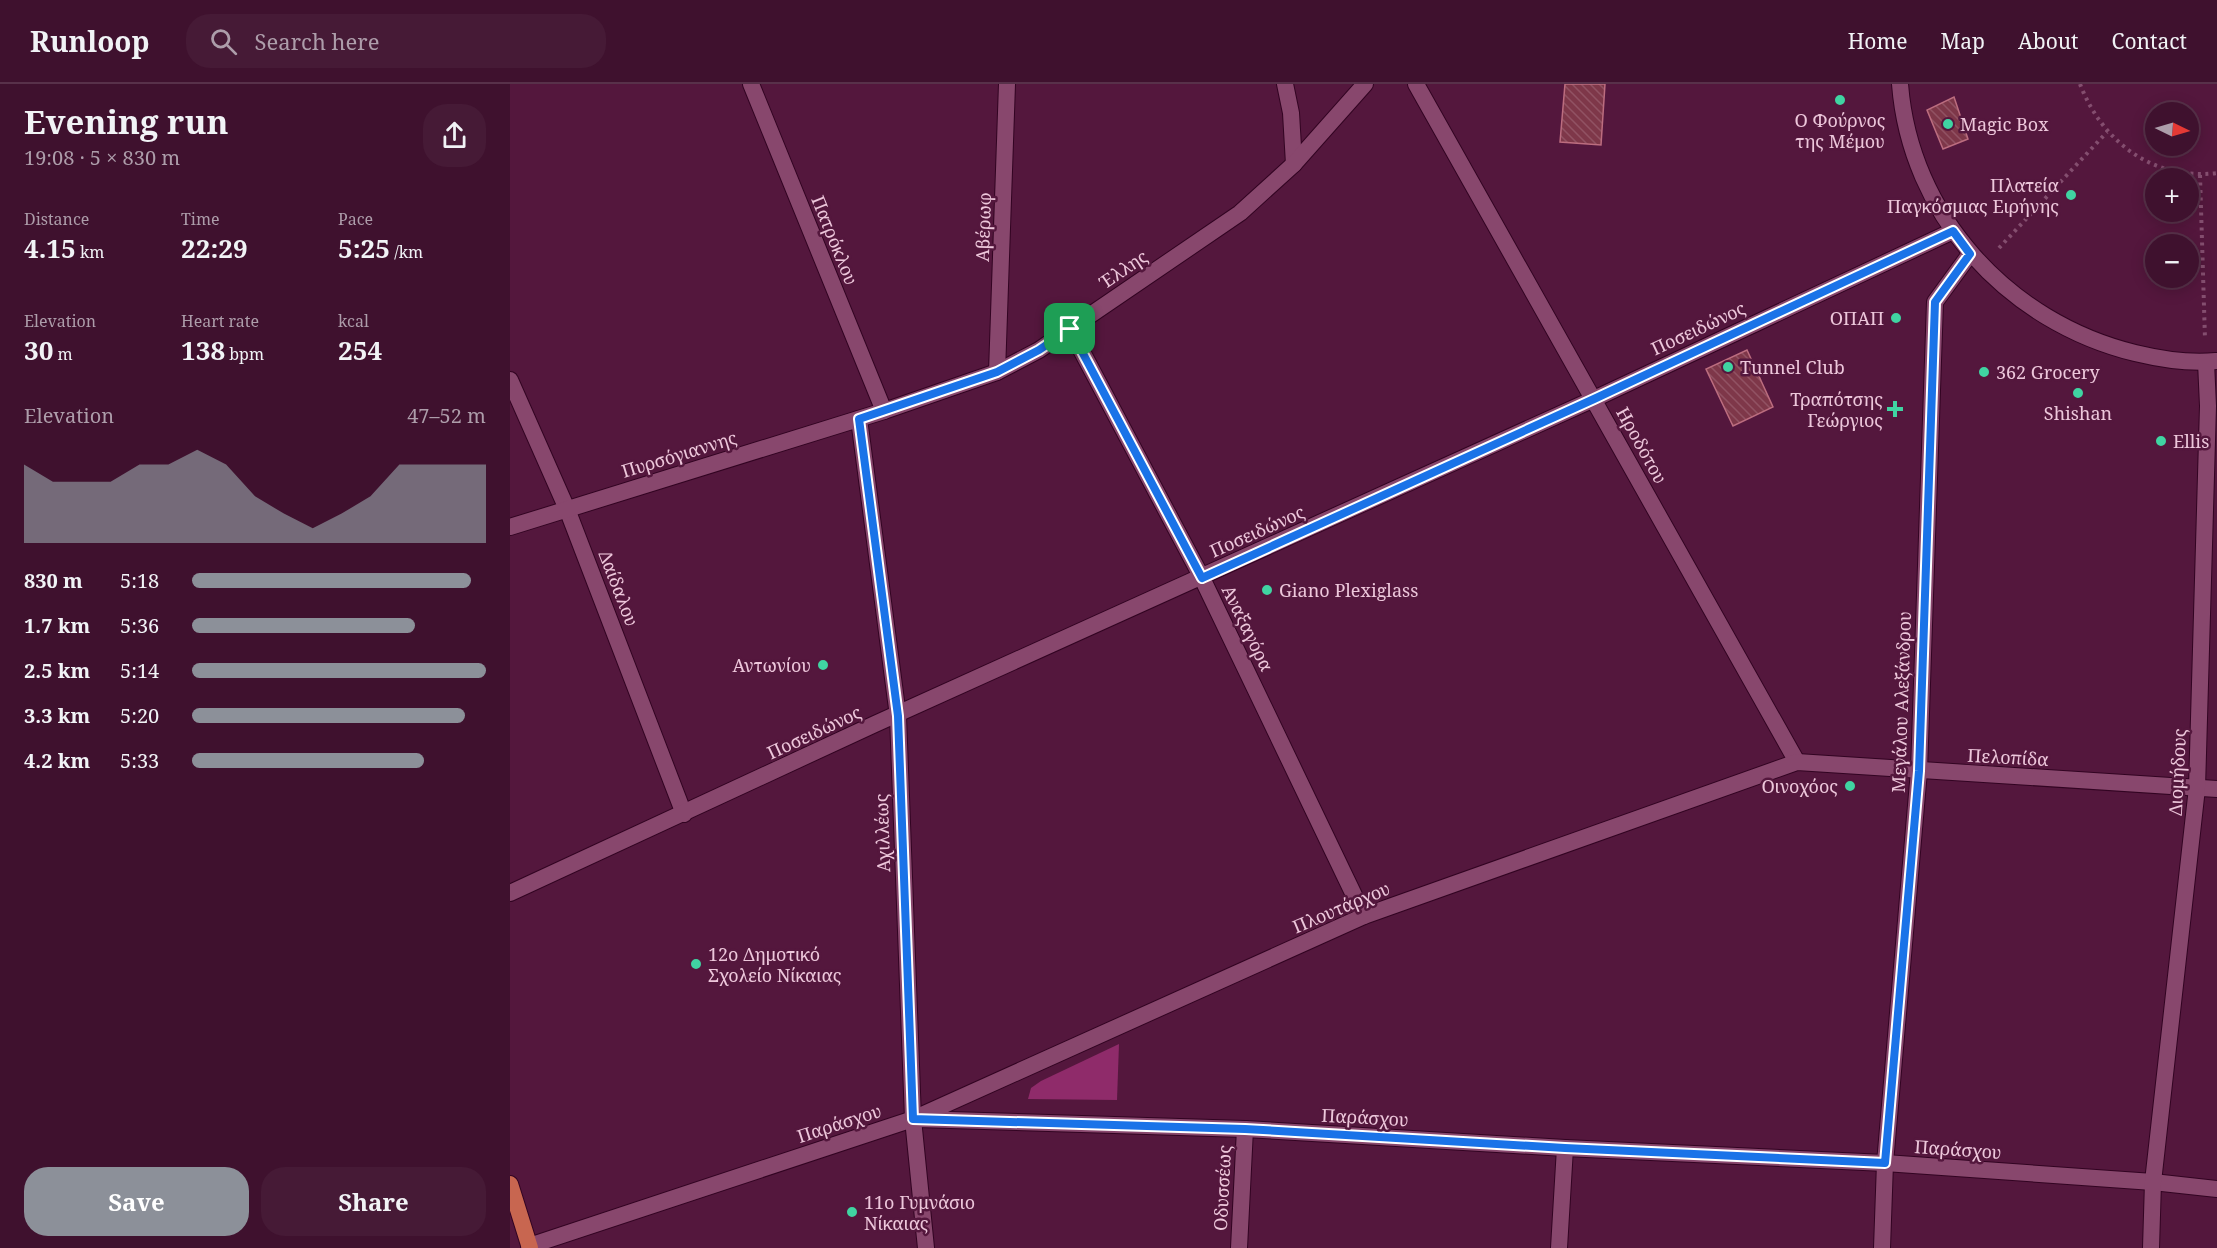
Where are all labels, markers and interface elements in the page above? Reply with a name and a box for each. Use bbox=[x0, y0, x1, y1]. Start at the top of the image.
search box bbox=[186, 14, 606, 68]
text: Runloop bbox=[30, 22, 150, 60]
icon: search bbox=[207, 25, 240, 58]
text: Search here bbox=[255, 26, 379, 56]
text: Home bbox=[1848, 27, 1908, 55]
text: Map bbox=[1941, 27, 1985, 55]
text: About bbox=[2018, 27, 2079, 55]
text: Contact bbox=[2112, 27, 2187, 55]
marker: Ο Φούρνος της Μέμου bbox=[1833, 93, 1847, 107]
text: Evening run bbox=[24, 99, 228, 144]
north arrow bbox=[2145, 102, 2199, 156]
map controls bbox=[2145, 102, 2199, 288]
button: share bbox=[423, 104, 486, 167]
place label: Ο Φούρνος της Μέμου bbox=[1794, 108, 1886, 153]
place label: Magic Box bbox=[1960, 112, 2049, 136]
marker: Magic Box bbox=[1941, 117, 1955, 131]
text: 19:08 · 5 × 830 m bbox=[24, 144, 180, 171]
button: + bbox=[2145, 168, 2199, 222]
place label: Πλατεία Παγκόσμιας Ειρήνης bbox=[1887, 173, 2059, 218]
marker: Πλατεία Παγκόσμιας Ειρήνης bbox=[2064, 188, 2078, 202]
street label: Πατρόκλου bbox=[806, 192, 864, 288]
street label: Αβέρωφ bbox=[970, 192, 996, 262]
text: Distance bbox=[24, 208, 89, 230]
text: Time bbox=[181, 208, 220, 230]
text: Pace bbox=[338, 208, 373, 230]
text: 4.15 bbox=[24, 230, 76, 266]
text: 22:29 bbox=[181, 230, 248, 266]
text: 5:25 bbox=[338, 230, 390, 266]
button: − bbox=[2145, 234, 2199, 288]
text: km bbox=[76, 241, 104, 263]
text: /km bbox=[390, 241, 423, 263]
street label: Έλλης bbox=[1093, 244, 1152, 295]
street label: Ποσειδώνος bbox=[1647, 296, 1749, 360]
pin bbox=[1044, 303, 1095, 354]
place label: ΟΠΑΠ bbox=[1830, 306, 1884, 330]
text: Elevation bbox=[24, 310, 96, 332]
text: Heart rate bbox=[181, 310, 259, 332]
text: kcal bbox=[338, 310, 369, 332]
marker: ΟΠΑΠ bbox=[1889, 311, 1903, 325]
icon: arrive bbox=[1053, 312, 1086, 345]
text: 30 bbox=[24, 332, 53, 368]
text: 138 bbox=[181, 332, 225, 368]
text: 254 bbox=[338, 332, 382, 368]
text: m bbox=[53, 343, 73, 365]
text: bpm bbox=[225, 343, 264, 365]
place label: Tunnel Club bbox=[1740, 355, 1845, 379]
marker: Tunnel Club bbox=[1721, 360, 1735, 374]
place label: 362 Grocery bbox=[1996, 360, 2101, 384]
marker: 362 Grocery bbox=[1977, 365, 1991, 379]
marker: Shishan bbox=[2071, 386, 2085, 400]
place label: Τραπότσης Γεώργιος bbox=[1790, 387, 1883, 432]
place label: Shishan bbox=[2044, 401, 2113, 425]
text: Elevation bbox=[24, 402, 114, 429]
text: 47–52 m bbox=[407, 402, 486, 429]
street label: Ηροδότου bbox=[1611, 402, 1673, 488]
marker: Τραπότσης Γεώργιος bbox=[1888, 402, 1902, 416]
street label: Πυρσόγιαννης bbox=[619, 425, 740, 483]
place label: Ellis bbox=[2173, 429, 2209, 453]
marker: Ellis bbox=[2154, 434, 2168, 448]
street label: Ποσειδώνος bbox=[1206, 499, 1309, 563]
street label: Δαίδαλου bbox=[594, 547, 644, 629]
text: 830 m bbox=[24, 567, 83, 594]
text: 5:18 bbox=[120, 567, 159, 594]
place label: Giano Plexiglass bbox=[1279, 578, 1418, 602]
street label: Αναξαγόρα bbox=[1217, 581, 1279, 675]
marker: Giano Plexiglass bbox=[1260, 583, 1274, 597]
street label: Μεγάλου Αλεξάνδρου bbox=[1886, 611, 1916, 793]
text: 1.7 km bbox=[24, 612, 90, 639]
text: 5:36 bbox=[120, 612, 159, 639]
place label: Αντωνίου bbox=[733, 653, 811, 677]
text: 2.5 km bbox=[24, 657, 90, 684]
text: 5:14 bbox=[120, 657, 159, 684]
marker: Αντωνίου bbox=[816, 658, 830, 672]
street label: Ποσειδώνος bbox=[763, 700, 865, 764]
text: 3.3 km bbox=[24, 702, 90, 729]
text: 5:20 bbox=[120, 702, 159, 729]
street label: Διομήδους bbox=[2163, 727, 2191, 816]
street label: Πελοπίδα bbox=[1967, 743, 2050, 771]
text: 4.2 km bbox=[24, 747, 90, 774]
text: 5:33 bbox=[120, 747, 159, 774]
place label: Οινοχόος bbox=[1761, 774, 1838, 798]
marker: Οινοχόος bbox=[1843, 779, 1857, 793]
street label: Αχιλλέως bbox=[869, 793, 895, 873]
street label: Πλουτάρχου bbox=[1288, 876, 1394, 938]
place label: 12ο Δημοτικό Σχολείο Νίκαιας bbox=[708, 942, 842, 987]
marker: 12ο Δημοτικό Σχολείο Νίκαιας bbox=[689, 957, 703, 971]
street label: Παράσχου bbox=[794, 1098, 884, 1148]
street label: Παράσχου bbox=[1321, 1103, 1409, 1131]
street label: Παράσχου bbox=[1914, 1134, 2002, 1164]
street label: Οδυσσέως bbox=[1208, 1144, 1236, 1232]
button: Save bbox=[24, 1167, 249, 1236]
button: Share bbox=[261, 1167, 486, 1236]
place label: 11ο Γυμνάσιο Νίκαιας bbox=[864, 1190, 975, 1235]
marker: 11ο Γυμνάσιο Νίκαιας bbox=[845, 1205, 859, 1219]

